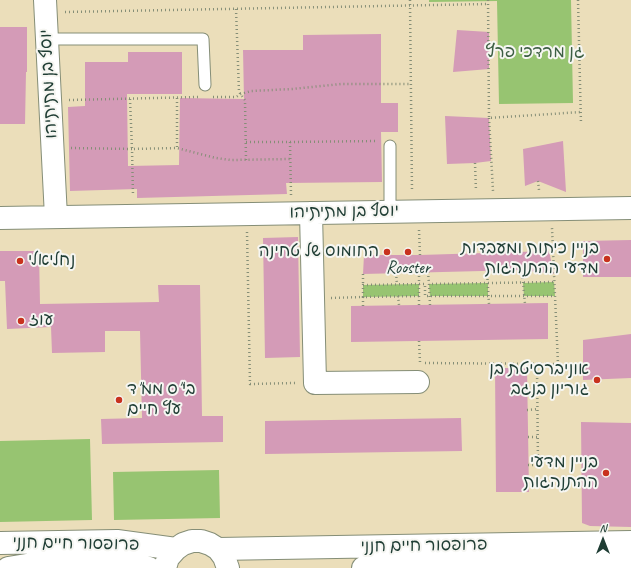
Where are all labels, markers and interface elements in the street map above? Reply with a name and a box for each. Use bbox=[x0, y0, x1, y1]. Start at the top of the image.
street label: יוסף בן מתיתיהו bbox=[36, 29, 62, 139]
park label: גן מרדכי פרץ bbox=[486, 43, 584, 63]
street label: יוסף בן מתיתיהו bbox=[289, 201, 399, 223]
place label: בניין כיתות ומעבדות מדעי ההתנהגות bbox=[461, 239, 599, 279]
place label: החומוס של טחינה bbox=[258, 242, 379, 262]
marker: החומוס של טחינה bbox=[382, 247, 392, 257]
marker: Rooster bbox=[403, 247, 413, 257]
place label: נחליאלי bbox=[28, 251, 75, 271]
marker: בניין כיתות ומעבדות מדעי ההתנהגות bbox=[602, 254, 612, 264]
marker: נחליאלי bbox=[15, 256, 25, 266]
place label: Rooster bbox=[386, 259, 430, 279]
place label: עוז bbox=[29, 311, 53, 331]
marker: עוז bbox=[16, 316, 26, 326]
place label: אוניברסיטת בן גוריון בנגב bbox=[489, 360, 589, 400]
marker: אוניברסיטת בן גוריון בנגב bbox=[592, 375, 602, 385]
place label: בי"ס ממ"ד עץ חיים bbox=[127, 380, 195, 420]
marker: בי"ס ממ"ד עץ חיים bbox=[114, 395, 124, 405]
place label: בניין מדעי ההתנהגות bbox=[523, 453, 598, 493]
marker: בניין מדעי ההתנהגות bbox=[601, 468, 611, 478]
north arrow bbox=[583, 520, 623, 560]
text: N bbox=[600, 521, 606, 535]
street label: פרופסור חיים חנני bbox=[12, 533, 140, 555]
street label: פרופסור חיים חנני bbox=[360, 535, 488, 557]

